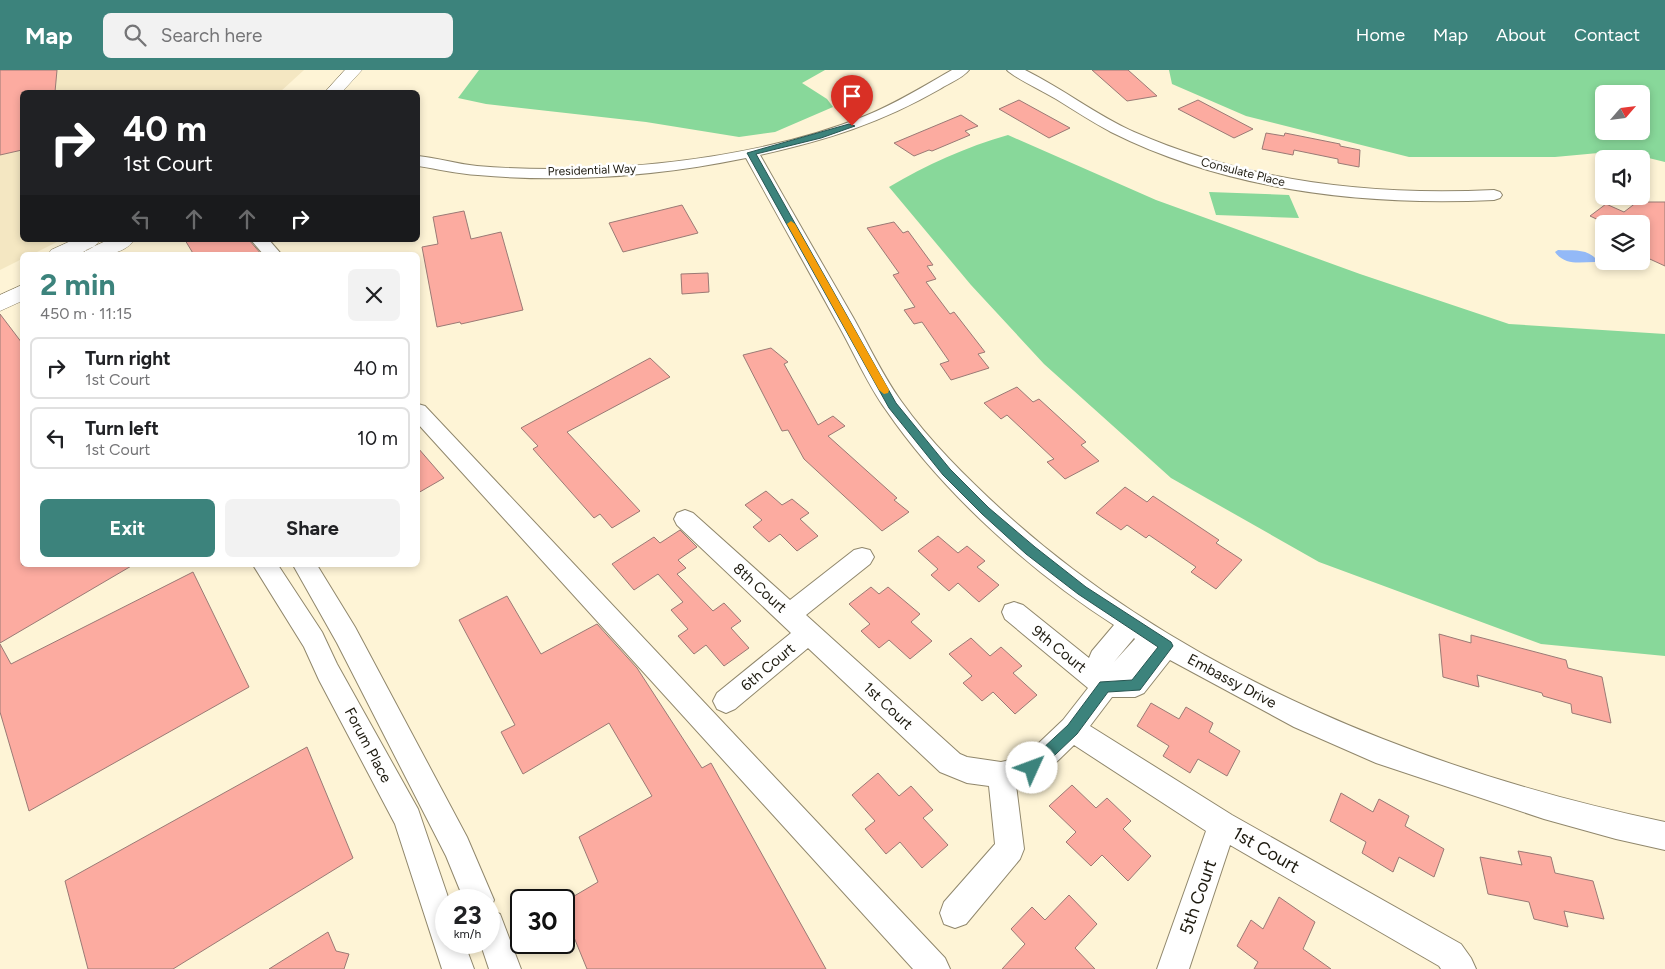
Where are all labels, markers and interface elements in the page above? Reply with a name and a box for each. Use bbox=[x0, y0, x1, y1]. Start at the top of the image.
search box bbox=[103, 13, 453, 58]
text: Map bbox=[25, 21, 73, 50]
icon: search bbox=[121, 21, 149, 49]
text: Search here bbox=[161, 24, 262, 47]
text: Home bbox=[1356, 24, 1405, 46]
text: Map bbox=[1433, 24, 1468, 46]
text: About bbox=[1496, 24, 1546, 46]
text: Contact bbox=[1574, 24, 1640, 46]
pin bbox=[831, 75, 873, 126]
icon: arrive bbox=[838, 82, 866, 110]
north arrow bbox=[1595, 85, 1650, 140]
map controls bbox=[1595, 85, 1650, 270]
text: 40 m bbox=[123, 108, 207, 150]
icon: right bbox=[40, 110, 105, 175]
text: 1st Court bbox=[123, 150, 213, 177]
button: sound bbox=[1595, 150, 1650, 205]
street label: Consulate Place bbox=[1200, 155, 1287, 189]
street label: Presidential Way bbox=[547, 161, 637, 179]
icon: left bbox=[127, 205, 155, 233]
icon: ahead bbox=[180, 205, 208, 233]
icon: ahead bbox=[233, 205, 261, 233]
icon: right bbox=[286, 205, 314, 233]
button: layers bbox=[1595, 215, 1650, 270]
text: 2 min bbox=[40, 266, 116, 303]
button: close bbox=[348, 269, 400, 321]
text: 450 m · 11:15 bbox=[40, 304, 132, 323]
text: Turn right bbox=[85, 347, 171, 370]
icon: right bbox=[42, 354, 70, 382]
text: 40 m bbox=[353, 357, 398, 380]
text: 1st Court bbox=[85, 370, 150, 389]
text: Turn left bbox=[85, 417, 159, 440]
icon: left bbox=[42, 424, 70, 452]
text: 10 m bbox=[357, 427, 398, 450]
text: 1st Court bbox=[85, 440, 150, 459]
button: Exit bbox=[40, 499, 215, 557]
button: Share bbox=[225, 499, 400, 557]
street label: 8th Court bbox=[730, 559, 791, 617]
street label: 9th Court bbox=[1028, 622, 1090, 677]
street label: 6th Court bbox=[737, 639, 799, 695]
street label: Embassy Drive bbox=[1184, 650, 1280, 712]
street label: 1st Court bbox=[859, 679, 917, 734]
street label: Forum Place bbox=[341, 704, 395, 786]
position arrow bbox=[1005, 741, 1057, 793]
street label: 1st Court bbox=[1229, 822, 1303, 878]
street label: 5th Court bbox=[1175, 856, 1221, 937]
speed limit sign: 30 bbox=[510, 889, 575, 954]
text: 23 bbox=[453, 900, 482, 930]
text: km/h bbox=[454, 927, 481, 941]

